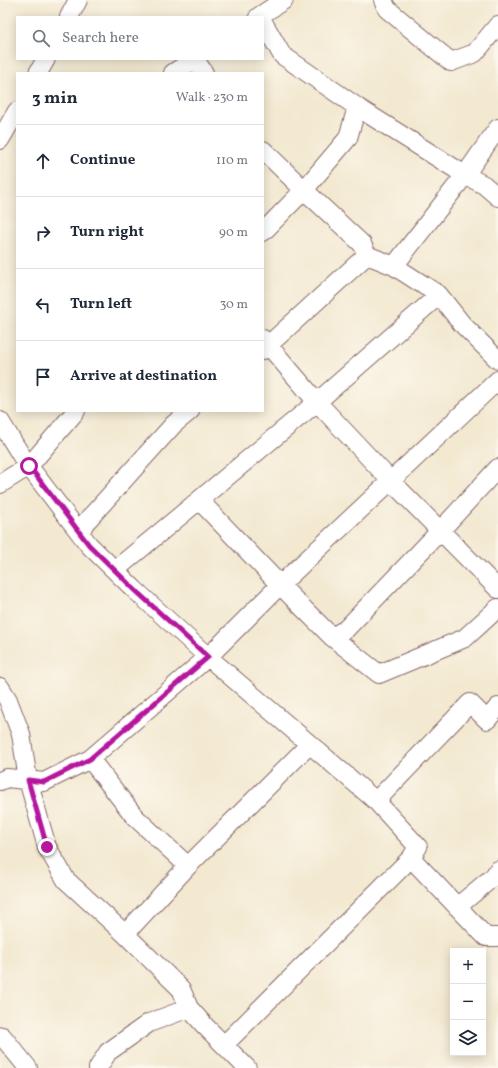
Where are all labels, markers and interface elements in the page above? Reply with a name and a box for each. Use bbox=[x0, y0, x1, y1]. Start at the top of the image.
search box bbox=[16, 16, 264, 60]
icon: search bbox=[30, 27, 52, 49]
text: Search here bbox=[62, 28, 139, 49]
text: 3 min bbox=[32, 87, 78, 110]
text: Walk · 230 m bbox=[176, 89, 248, 107]
icon: ahead bbox=[32, 150, 54, 172]
text: Continue bbox=[70, 150, 135, 171]
text: 110 m bbox=[216, 152, 248, 170]
icon: right bbox=[32, 222, 54, 244]
text: Turn right bbox=[70, 222, 144, 243]
text: 90 m bbox=[219, 224, 248, 242]
icon: left bbox=[32, 294, 54, 316]
text: Turn left bbox=[70, 294, 132, 315]
text: 30 m bbox=[220, 296, 248, 314]
icon: arrive bbox=[32, 366, 54, 388]
text: Arrive at destination bbox=[70, 366, 217, 387]
route start bbox=[20, 457, 38, 475]
route end bbox=[38, 838, 56, 856]
map controls bbox=[450, 948, 486, 1056]
button: + bbox=[450, 948, 486, 984]
button: − bbox=[450, 984, 486, 1020]
button: layers bbox=[450, 1020, 486, 1056]

